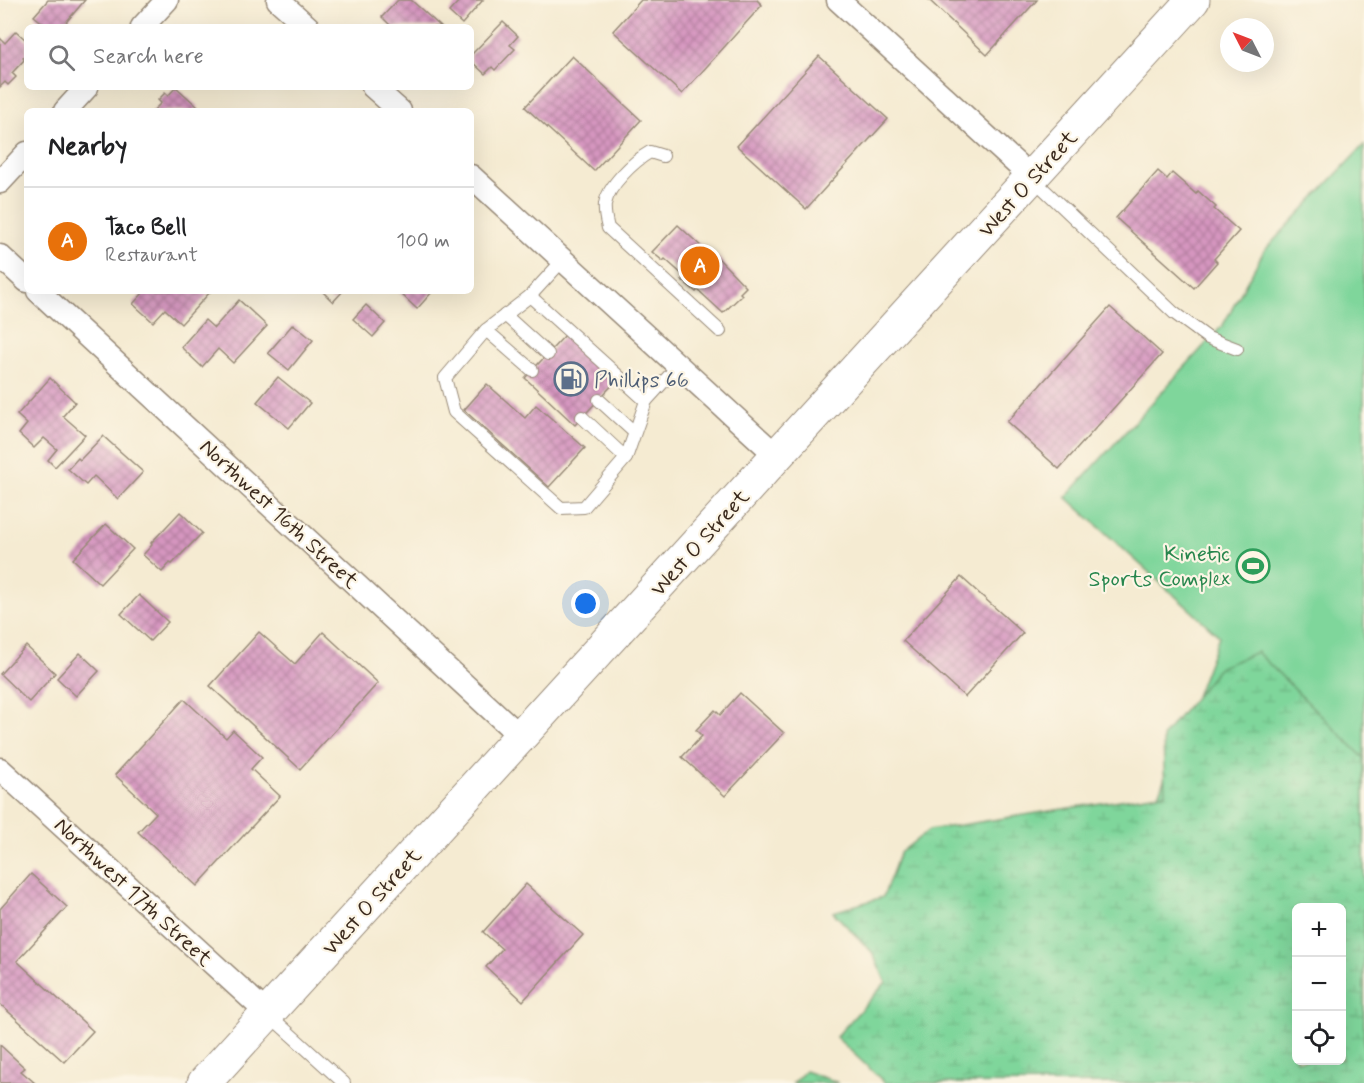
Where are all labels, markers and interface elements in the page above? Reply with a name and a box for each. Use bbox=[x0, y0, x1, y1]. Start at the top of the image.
north arrow bbox=[1220, 18, 1274, 72]
search box bbox=[24, 24, 474, 90]
icon: search bbox=[45, 41, 78, 74]
text: Search here bbox=[93, 43, 204, 71]
street label: West O Street bbox=[973, 125, 1084, 244]
text: Nearby bbox=[48, 130, 127, 164]
text: Taco Bell bbox=[105, 214, 187, 242]
text: A bbox=[61, 228, 74, 255]
text: 100 m bbox=[396, 228, 450, 255]
text: Restaurant bbox=[105, 242, 198, 269]
pin: A bbox=[680, 244, 720, 288]
fuel station icon: Phillips 66 bbox=[553, 361, 589, 397]
place label: Phillips 66 bbox=[594, 367, 689, 395]
street label: Northwest 16th Street bbox=[193, 433, 364, 596]
street label: West O Street bbox=[645, 484, 756, 603]
place label: Kinetic Sports Complex bbox=[1089, 541, 1230, 594]
sports icon: Kinetic Sports Complex bbox=[1235, 548, 1271, 584]
your location bbox=[571, 589, 600, 618]
street label: Northwest 17th Street bbox=[48, 812, 218, 973]
street label: West O Street bbox=[317, 843, 428, 962]
map controls bbox=[1292, 903, 1346, 1065]
button: + bbox=[1292, 903, 1346, 957]
button: − bbox=[1292, 957, 1346, 1011]
button: locate bbox=[1292, 1011, 1346, 1065]

